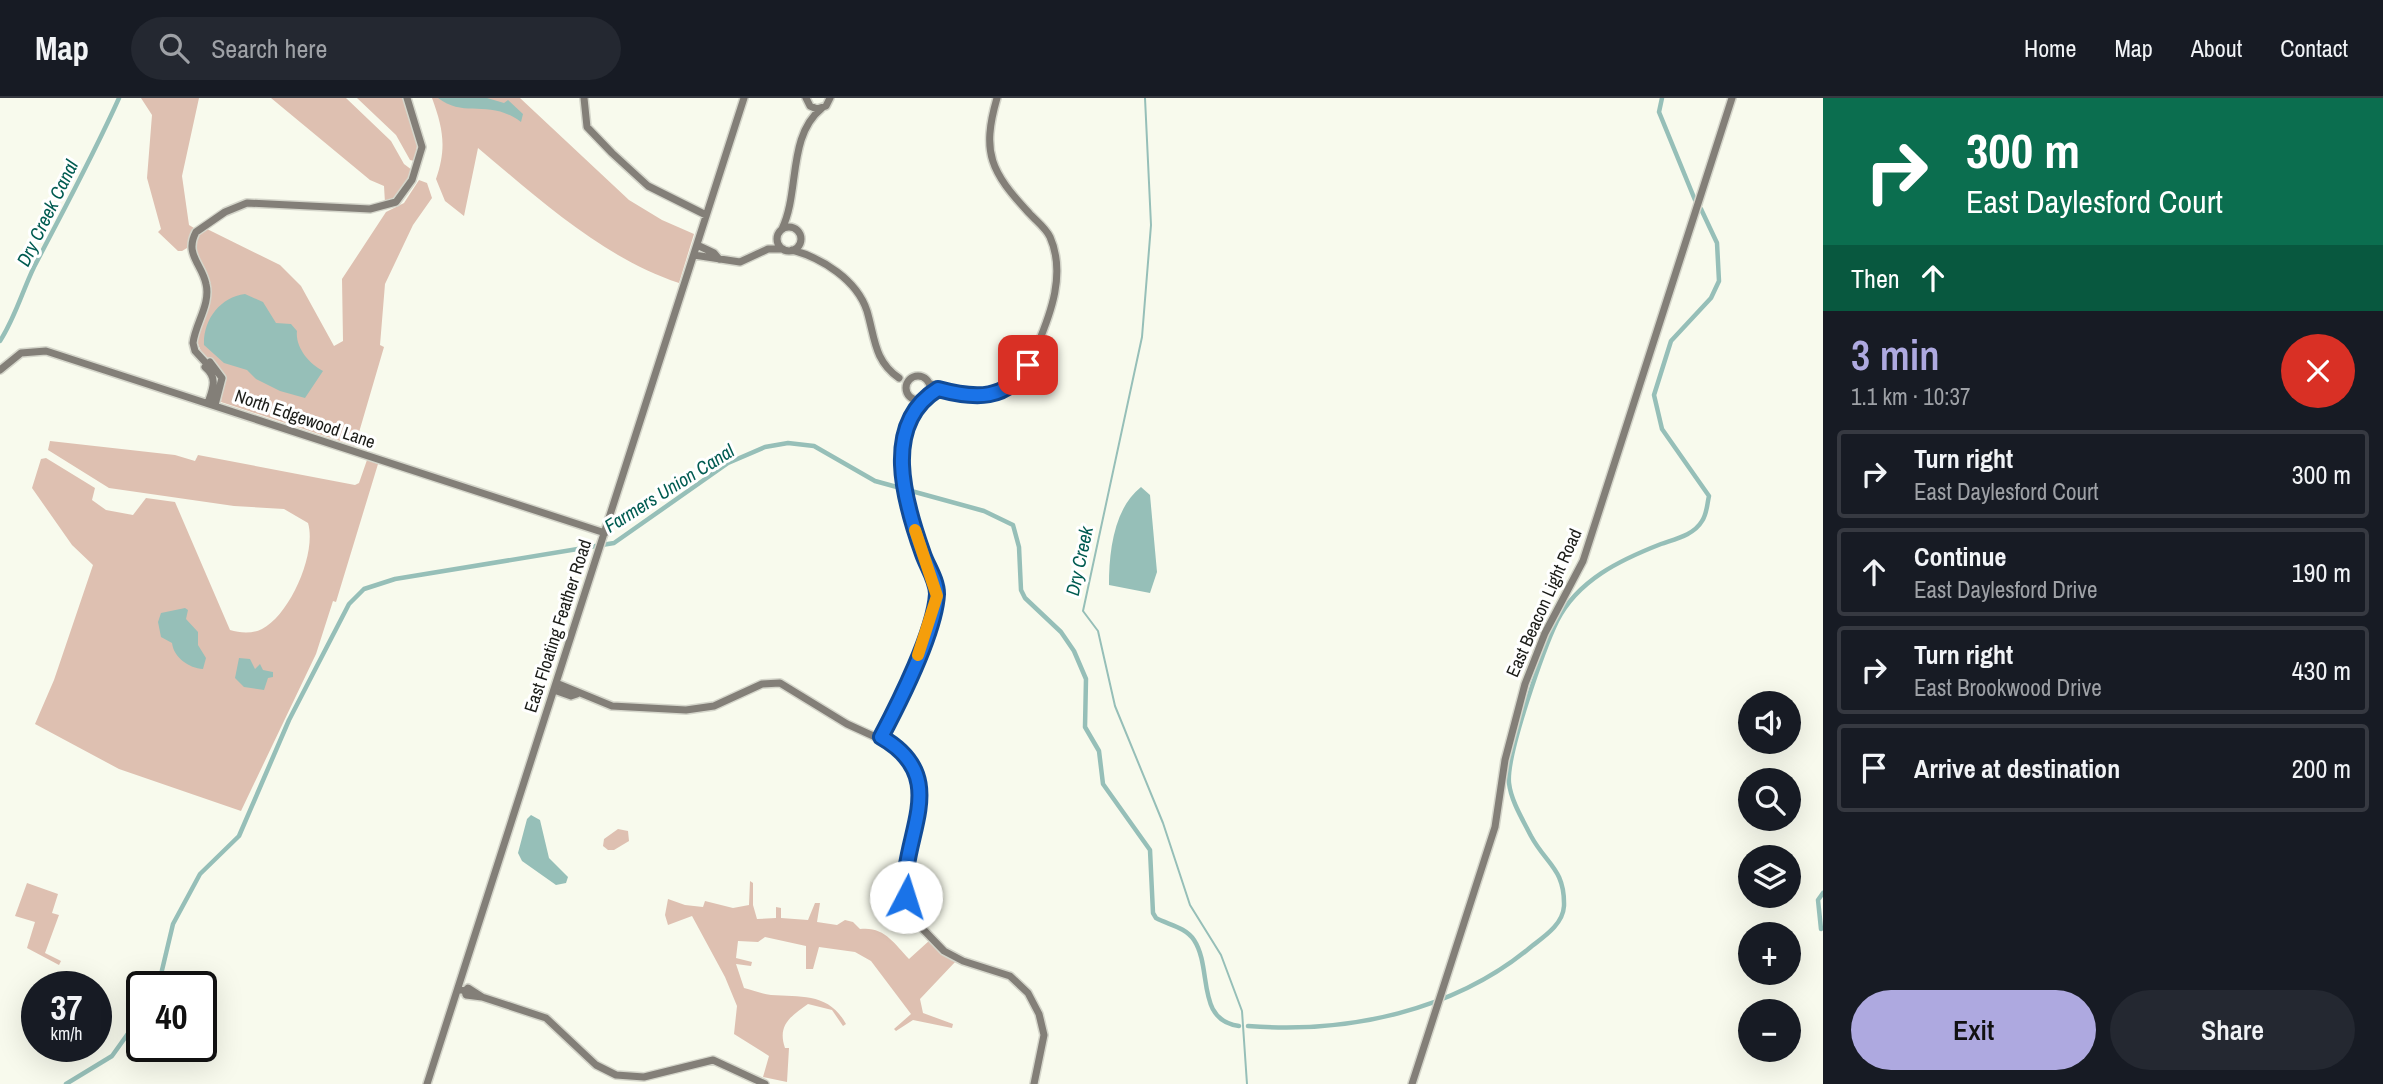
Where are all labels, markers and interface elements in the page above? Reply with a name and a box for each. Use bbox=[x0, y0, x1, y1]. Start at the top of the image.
search box bbox=[131, 17, 621, 80]
text: Map bbox=[35, 26, 89, 70]
icon: search bbox=[155, 29, 193, 67]
text: Search here bbox=[211, 31, 327, 66]
text: Home bbox=[2024, 32, 2076, 64]
text: Map bbox=[2114, 32, 2153, 64]
text: About bbox=[2191, 32, 2242, 64]
text: Contact bbox=[2280, 32, 2348, 64]
text: 300 m bbox=[1966, 117, 2080, 183]
icon: right bbox=[1851, 126, 1942, 217]
water label: Dry Creek Canal bbox=[10, 155, 84, 270]
text: East Daylesford Court bbox=[1966, 180, 2223, 223]
icon: ahead bbox=[1914, 259, 1952, 297]
text: Then bbox=[1851, 261, 1900, 296]
text: 3 min bbox=[1851, 327, 1940, 383]
button: close bbox=[2281, 334, 2355, 408]
pin bbox=[998, 335, 1058, 395]
icon: arrive bbox=[1009, 346, 1047, 384]
text: 1.1 km · 10:37 bbox=[1851, 381, 1971, 412]
street label: North Edgewood Lane bbox=[232, 383, 379, 454]
water label: Farmers Union Canal bbox=[599, 437, 739, 538]
text: Turn right bbox=[1914, 441, 2013, 476]
icon: right bbox=[1855, 455, 1893, 493]
text: 300 m bbox=[2292, 457, 2351, 492]
text: East Daylesford Court bbox=[1914, 476, 2098, 507]
water label: Dry Creek bbox=[1059, 523, 1099, 598]
street label: East Beacon Light Road bbox=[1500, 525, 1588, 681]
street label: East Floating Feather Road bbox=[518, 536, 597, 716]
text: Continue bbox=[1914, 539, 2006, 574]
icon: ahead bbox=[1855, 553, 1893, 591]
text: 190 m bbox=[2292, 555, 2351, 590]
text: East Daylesford Drive bbox=[1914, 574, 2097, 605]
text: Turn right bbox=[1914, 637, 2013, 672]
icon: right bbox=[1855, 651, 1893, 689]
text: 430 m bbox=[2292, 653, 2351, 688]
text: East Brookwood Drive bbox=[1914, 672, 2102, 703]
map controls bbox=[1738, 691, 1801, 1062]
button: sound bbox=[1738, 691, 1801, 754]
icon: arrive bbox=[1855, 749, 1893, 787]
text: Arrive at destination bbox=[1914, 751, 2120, 786]
text: 200 m bbox=[2292, 751, 2351, 786]
button: search bbox=[1738, 768, 1801, 831]
button: layers bbox=[1738, 845, 1801, 908]
position arrow bbox=[869, 860, 943, 934]
button: + bbox=[1738, 922, 1801, 985]
speed limit sign: 40 bbox=[126, 971, 217, 1062]
text: 37 bbox=[51, 984, 82, 1031]
button: Exit bbox=[1851, 990, 2096, 1070]
button: Share bbox=[2110, 990, 2355, 1070]
button: − bbox=[1738, 999, 1801, 1062]
text: km/h bbox=[51, 1021, 83, 1046]

